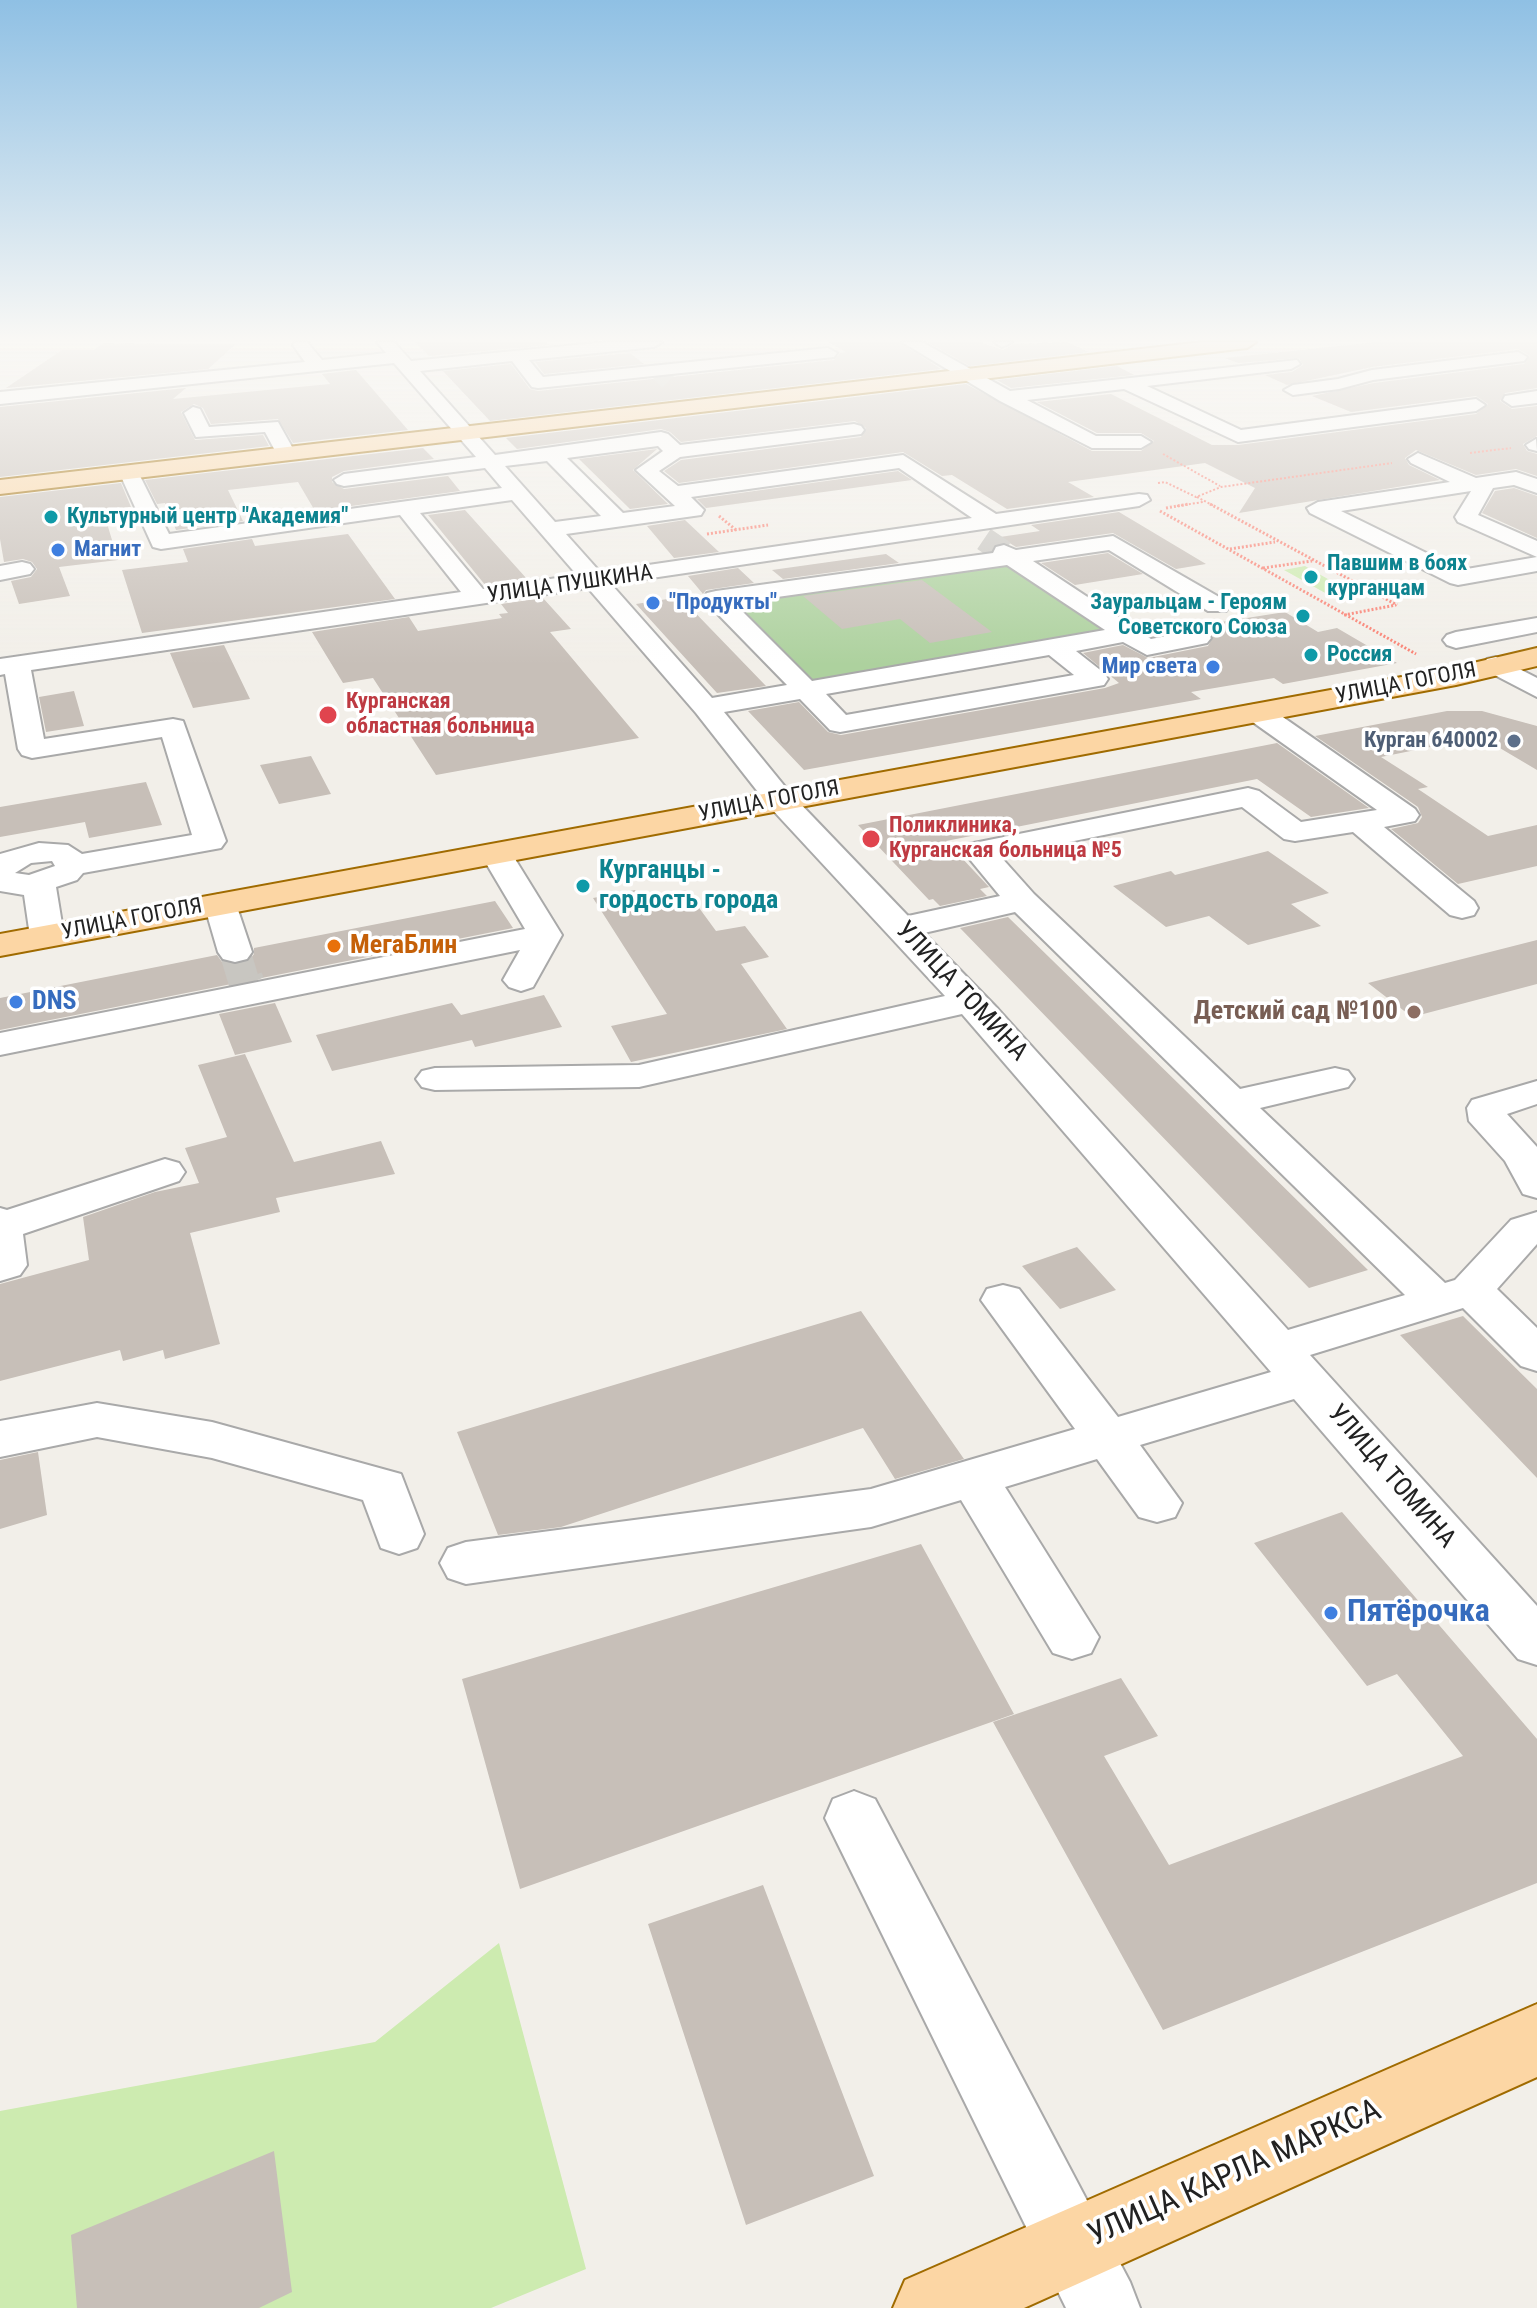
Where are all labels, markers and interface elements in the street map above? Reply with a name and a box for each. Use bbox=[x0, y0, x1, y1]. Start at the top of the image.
place label: Культурный центр "Академия" bbox=[67, 504, 348, 530]
marker: Культурный центр "Академия" bbox=[42, 508, 60, 526]
place label: Магнит bbox=[74, 537, 141, 563]
marker: Магнит bbox=[49, 541, 67, 559]
place label: Павшим в боях курганцам bbox=[1327, 551, 1467, 602]
street label: УЛИЦА ПУШКИНА bbox=[486, 560, 654, 610]
marker: Павшим в боях курганцам bbox=[1302, 568, 1320, 586]
place label: "Продукты" bbox=[669, 590, 777, 616]
place label: Зауральцам - Героям Советского Союза bbox=[1090, 590, 1287, 642]
marker: "Продукты" bbox=[644, 594, 662, 612]
marker: Зауральцам - Героям Советского Союза bbox=[1294, 607, 1312, 625]
place label: Россия bbox=[1327, 642, 1392, 668]
marker: Россия bbox=[1302, 646, 1320, 664]
place label: Мир света bbox=[1102, 654, 1197, 680]
street label: УЛИЦА ГОГОЛЯ bbox=[1333, 657, 1479, 711]
marker: Мир света bbox=[1204, 658, 1222, 676]
place label: Курганская областная больница bbox=[346, 689, 535, 740]
marker: Курганская областная больница bbox=[317, 704, 339, 726]
place label: Курган 640002 bbox=[1364, 728, 1498, 754]
marker: Курган 640002 bbox=[1505, 732, 1523, 750]
street label: УЛИЦА ГОГОЛЯ bbox=[696, 775, 842, 829]
place label: Поликлиника, Курганская больница №5 bbox=[889, 813, 1122, 864]
marker: Поликлиника, Курганская больница №5 bbox=[860, 828, 882, 850]
place label: Курганцы - гордость города bbox=[599, 855, 778, 916]
marker: Курганцы - гордость города bbox=[574, 877, 592, 895]
street label: УЛИЦА ГОГОЛЯ bbox=[59, 893, 205, 947]
street label: УЛИЦА ТОМИНА bbox=[888, 916, 1034, 1068]
place label: МегаБлин bbox=[350, 930, 457, 962]
marker: МегаБлин bbox=[325, 937, 343, 955]
place label: DNS bbox=[32, 986, 77, 1018]
marker: DNS bbox=[7, 993, 25, 1011]
place label: Детский сад №100 bbox=[1194, 996, 1398, 1028]
marker: Детский сад №100 bbox=[1405, 1003, 1423, 1021]
street label: УЛИЦА ТОМИНА bbox=[1320, 1399, 1462, 1555]
place label: Пятёрочка bbox=[1347, 1594, 1490, 1632]
marker: Пятёрочка bbox=[1322, 1604, 1340, 1622]
street label: УЛИЦА КАРЛА МАРКСА bbox=[1083, 2092, 1387, 2256]

